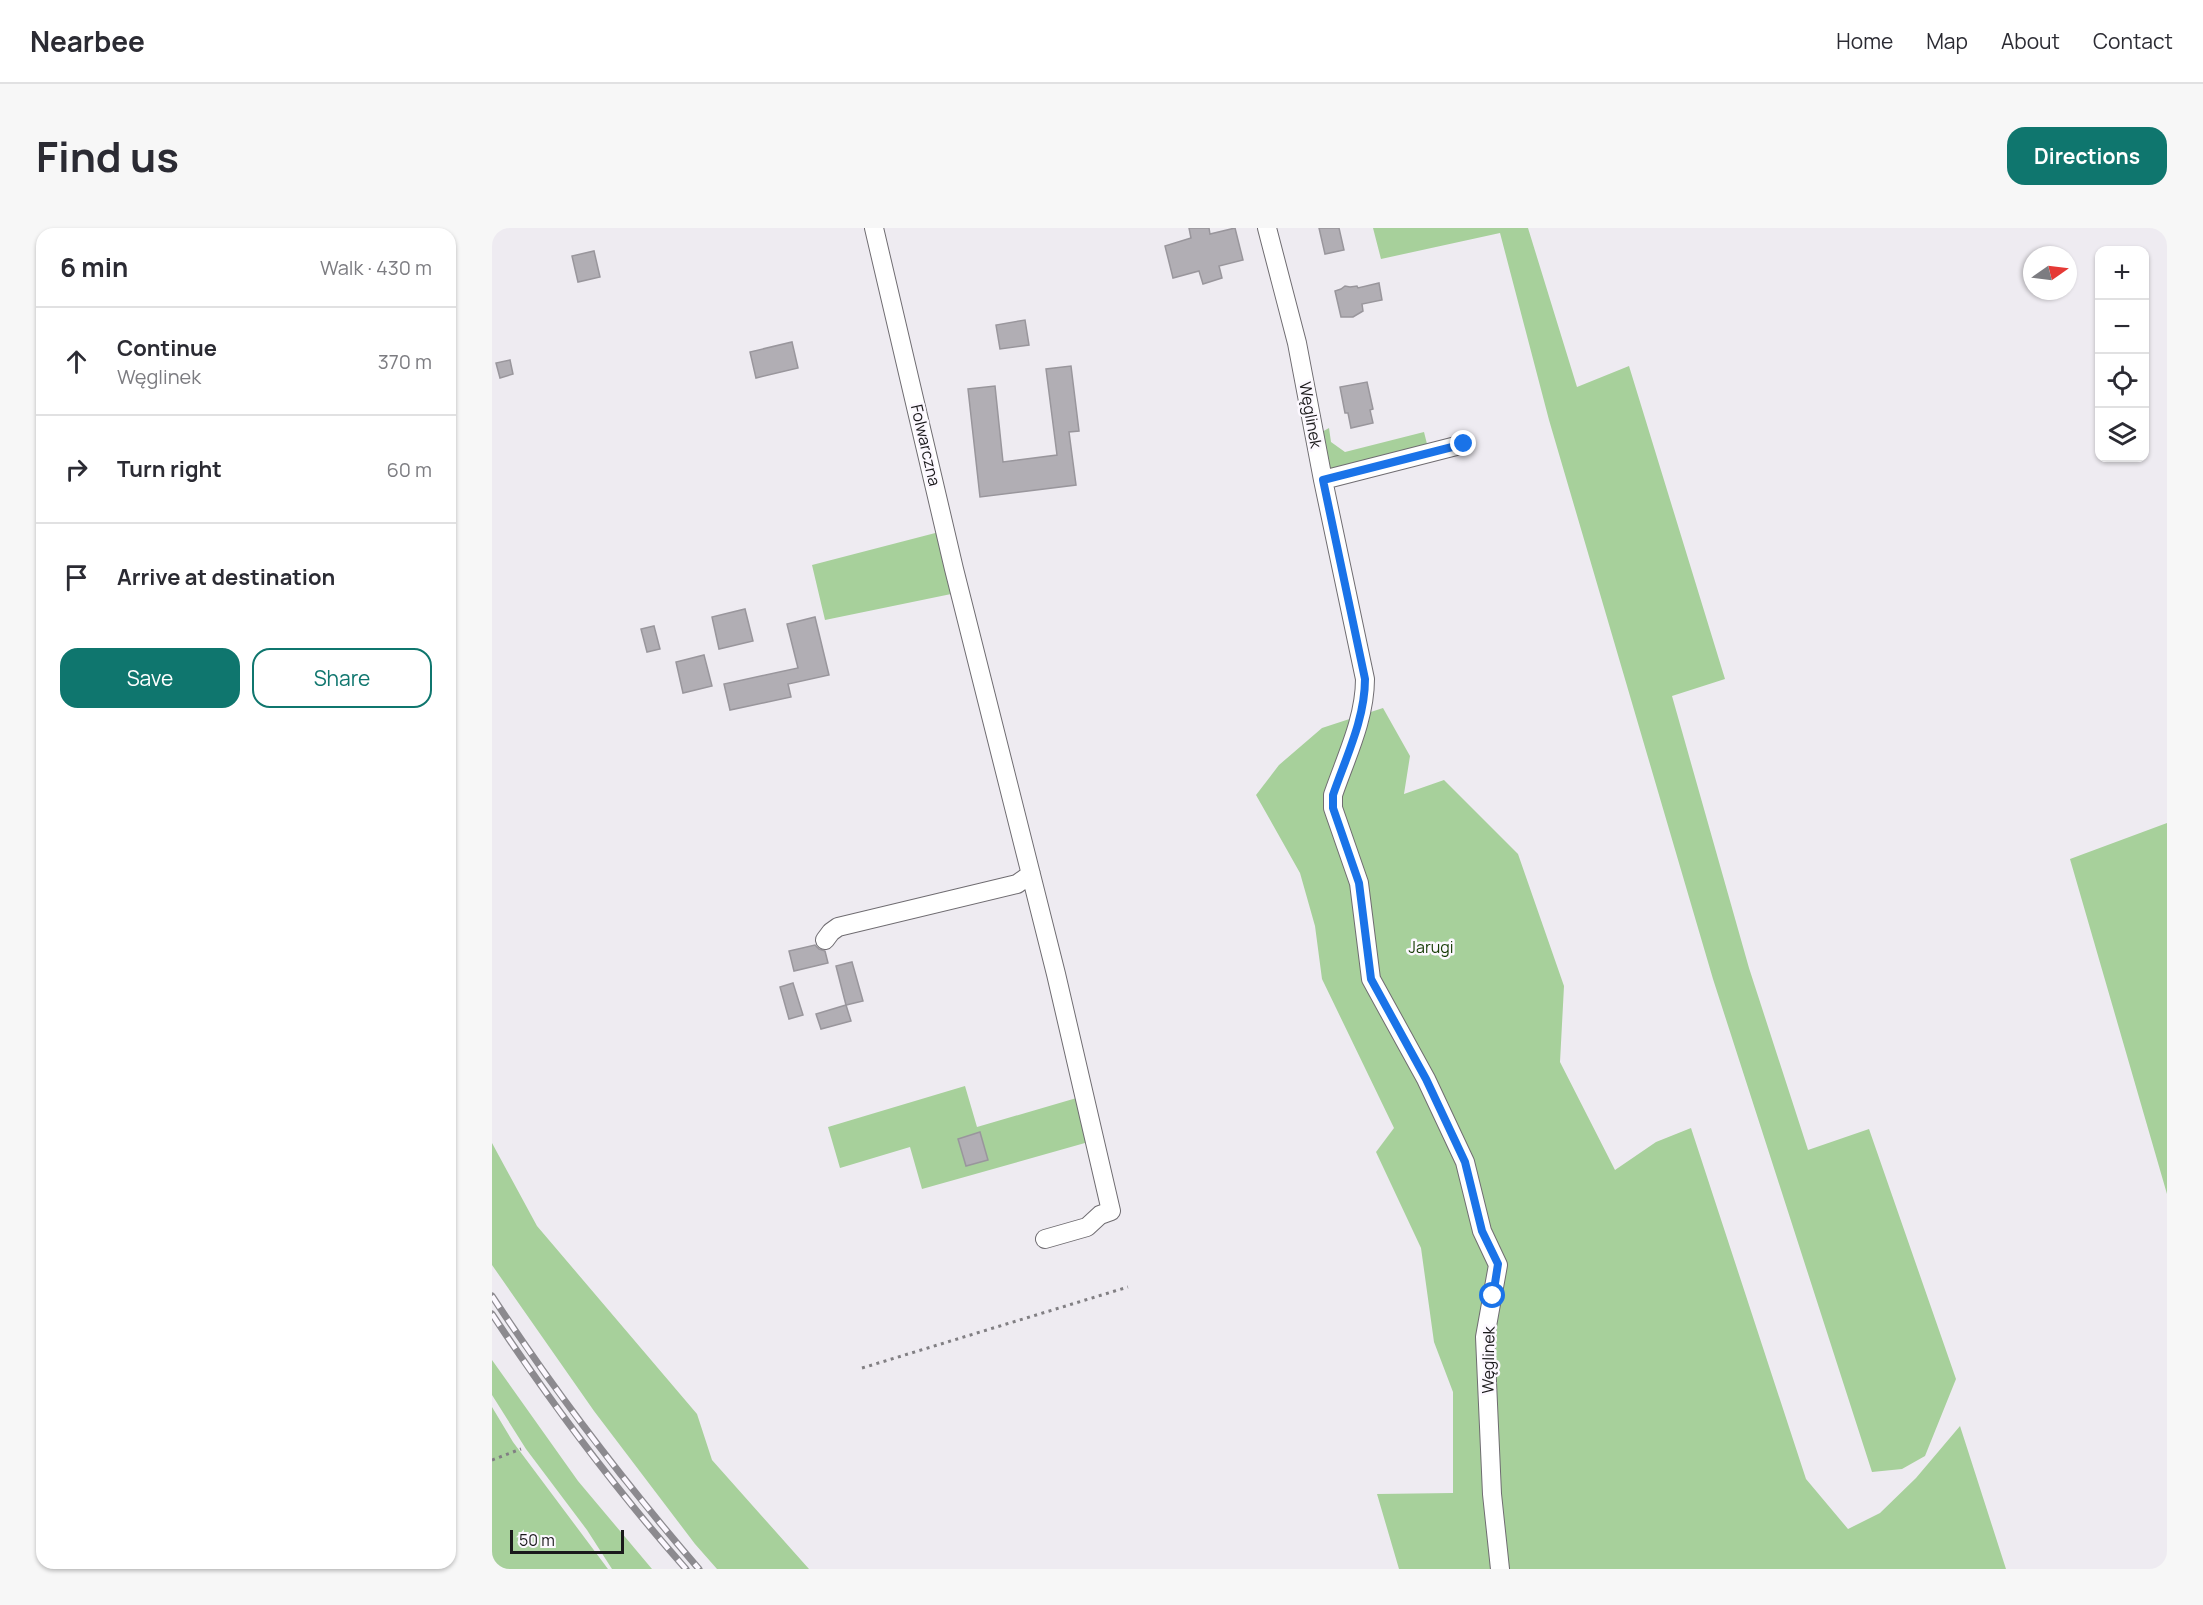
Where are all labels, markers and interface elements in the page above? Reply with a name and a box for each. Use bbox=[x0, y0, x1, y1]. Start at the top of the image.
text: Nearbee bbox=[30, 22, 145, 60]
text: Home bbox=[1836, 27, 1893, 55]
text: Map bbox=[1926, 27, 1968, 55]
text: About bbox=[2001, 27, 2060, 55]
text: Contact bbox=[2093, 27, 2173, 55]
text: Find us bbox=[36, 127, 179, 185]
button: Directions bbox=[2007, 127, 2167, 185]
north arrow bbox=[2023, 246, 2077, 300]
map controls bbox=[2095, 246, 2149, 462]
button: + bbox=[2095, 246, 2149, 300]
text: 6 min bbox=[60, 249, 128, 285]
text: Walk · 430 m bbox=[320, 254, 432, 281]
button: − bbox=[2095, 300, 2149, 354]
text: Continue bbox=[117, 333, 217, 363]
icon: ahead bbox=[60, 345, 93, 378]
text: 370 m bbox=[378, 348, 432, 375]
button: locate bbox=[2095, 354, 2149, 408]
text: Węglinek bbox=[117, 363, 201, 390]
street label: Węglinek bbox=[1294, 380, 1328, 451]
street label: Folwarczna bbox=[906, 402, 946, 488]
button: layers bbox=[2095, 408, 2149, 462]
route end bbox=[1450, 430, 1476, 456]
icon: right bbox=[60, 453, 93, 486]
text: Turn right bbox=[117, 454, 222, 484]
text: 60 m bbox=[386, 456, 432, 483]
icon: arrive bbox=[60, 561, 93, 594]
text: Arrive at destination bbox=[117, 562, 335, 592]
button: Save bbox=[60, 648, 240, 708]
button: Share bbox=[252, 648, 432, 708]
park label: Jarugi bbox=[1409, 936, 1453, 958]
route start bbox=[1479, 1282, 1505, 1308]
street label: Węglinek bbox=[1476, 1325, 1500, 1394]
scale bar bbox=[510, 1527, 624, 1554]
text: 50 m bbox=[519, 1529, 555, 1551]

